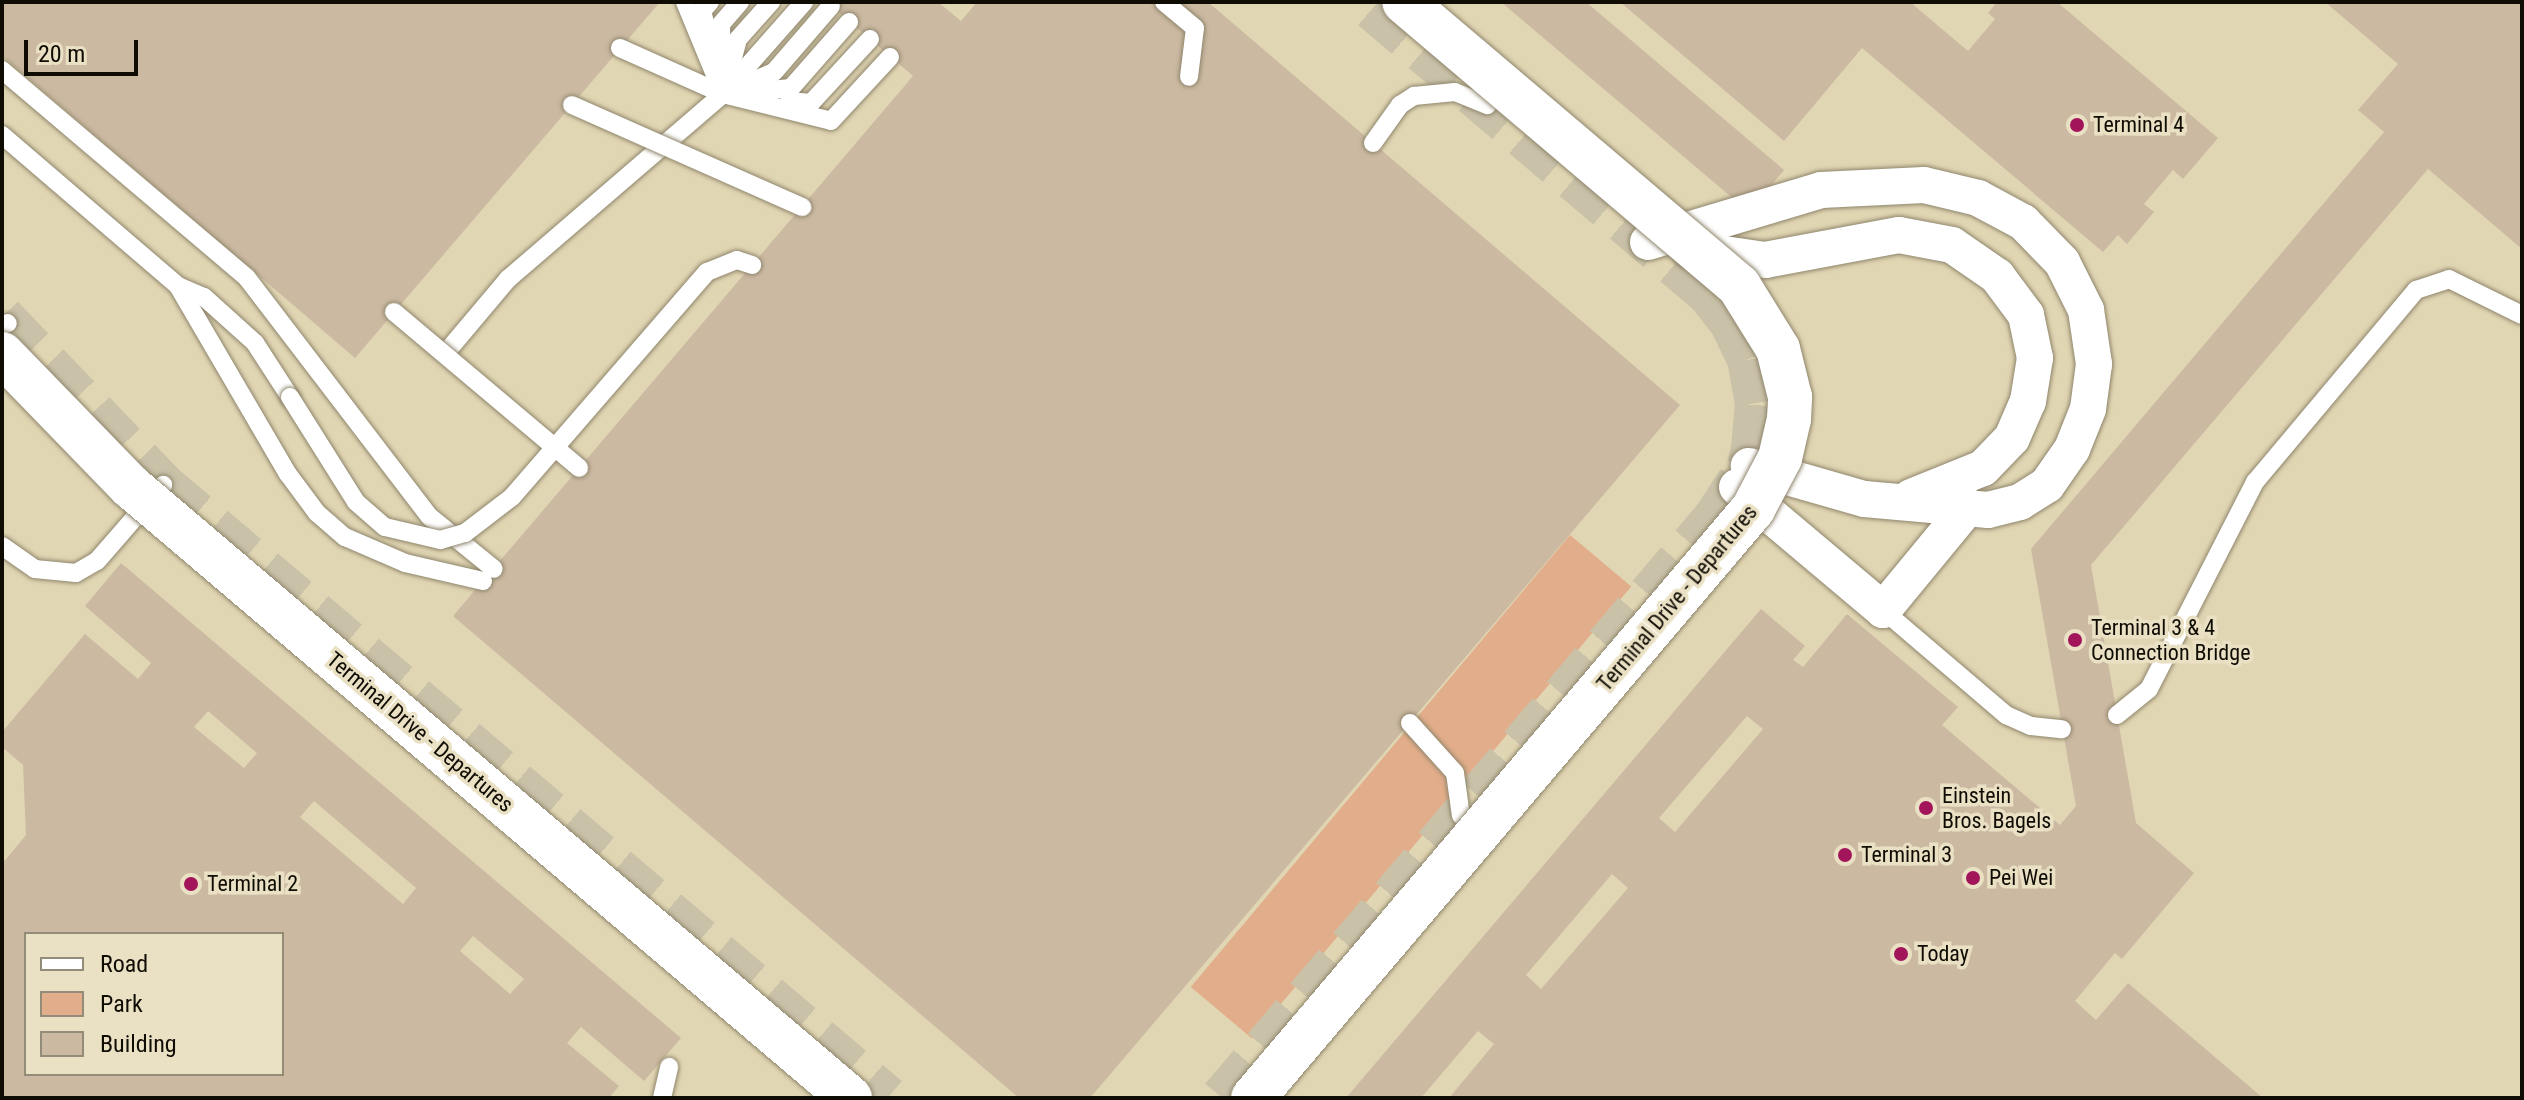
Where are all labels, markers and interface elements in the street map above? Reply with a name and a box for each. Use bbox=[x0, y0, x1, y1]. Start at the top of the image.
scale bar bbox=[28, 24, 142, 74]
text: 20 m bbox=[38, 40, 85, 68]
place label: Terminal 4 bbox=[2093, 112, 2184, 138]
marker: Terminal 4 bbox=[2068, 116, 2086, 134]
street label: Terminal Drive - Departures bbox=[1591, 499, 1763, 697]
place label: Terminal 3 & 4 Connection Bridge bbox=[2091, 614, 2250, 666]
marker: Terminal 3 & 4 Connection Bridge bbox=[2066, 631, 2084, 649]
street label: Terminal Drive - Departures bbox=[321, 646, 519, 818]
place label: Einstein Bros. Bagels bbox=[1942, 782, 2051, 834]
marker: Einstein Bros. Bagels bbox=[1917, 799, 1935, 817]
place label: Terminal 3 bbox=[1861, 842, 1952, 868]
marker: Terminal 3 bbox=[1836, 846, 1854, 864]
place label: Pei Wei bbox=[1989, 865, 2053, 891]
marker: Pei Wei bbox=[1964, 869, 1982, 887]
place label: Terminal 2 bbox=[207, 871, 298, 897]
marker: Terminal 2 bbox=[182, 875, 200, 893]
legend bbox=[24, 932, 284, 1076]
place label: Today bbox=[1917, 941, 1969, 967]
marker: Today bbox=[1892, 945, 1910, 963]
text: Road bbox=[100, 950, 148, 978]
text: Park bbox=[100, 990, 143, 1018]
text: Building bbox=[100, 1030, 177, 1058]

